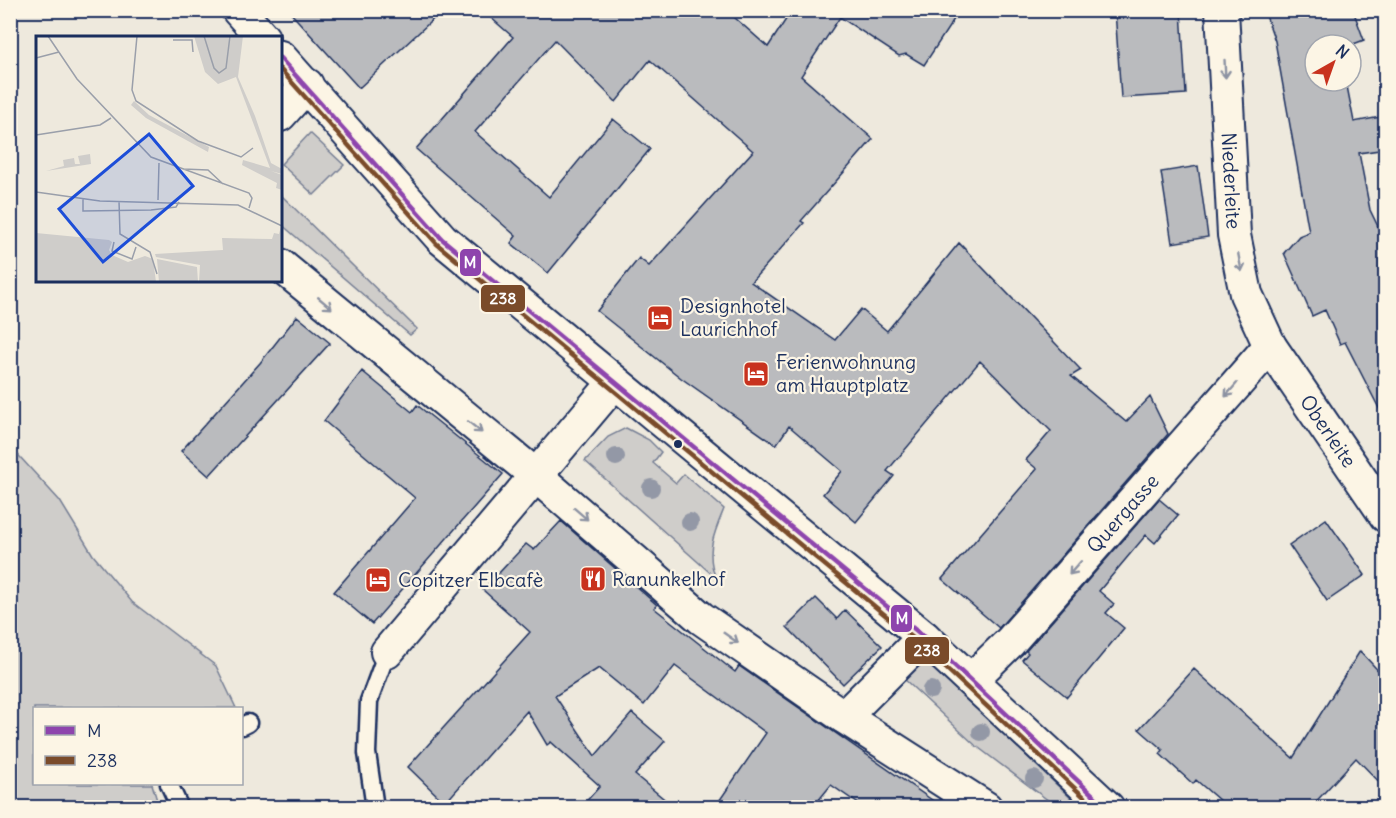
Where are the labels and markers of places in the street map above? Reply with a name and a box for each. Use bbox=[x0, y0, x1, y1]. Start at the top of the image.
place label: Designhotel Laurichhof bbox=[680, 293, 786, 341]
hotel icon: Designhotel Laurichhof bbox=[645, 303, 675, 333]
place label: Ferienwohnung am Hauptplatz bbox=[776, 349, 916, 397]
hotel icon: Ferienwohnung am Hauptplatz bbox=[741, 359, 771, 389]
unlabelled marker bbox=[672, 438, 684, 450]
restaurant icon: Ranunkelhof bbox=[578, 564, 608, 594]
hotel icon: Copitzer Elbcafè bbox=[363, 565, 393, 595]
place label: Ranunkelhof bbox=[612, 566, 726, 591]
place label: Copitzer Elbcafè bbox=[398, 567, 543, 592]

